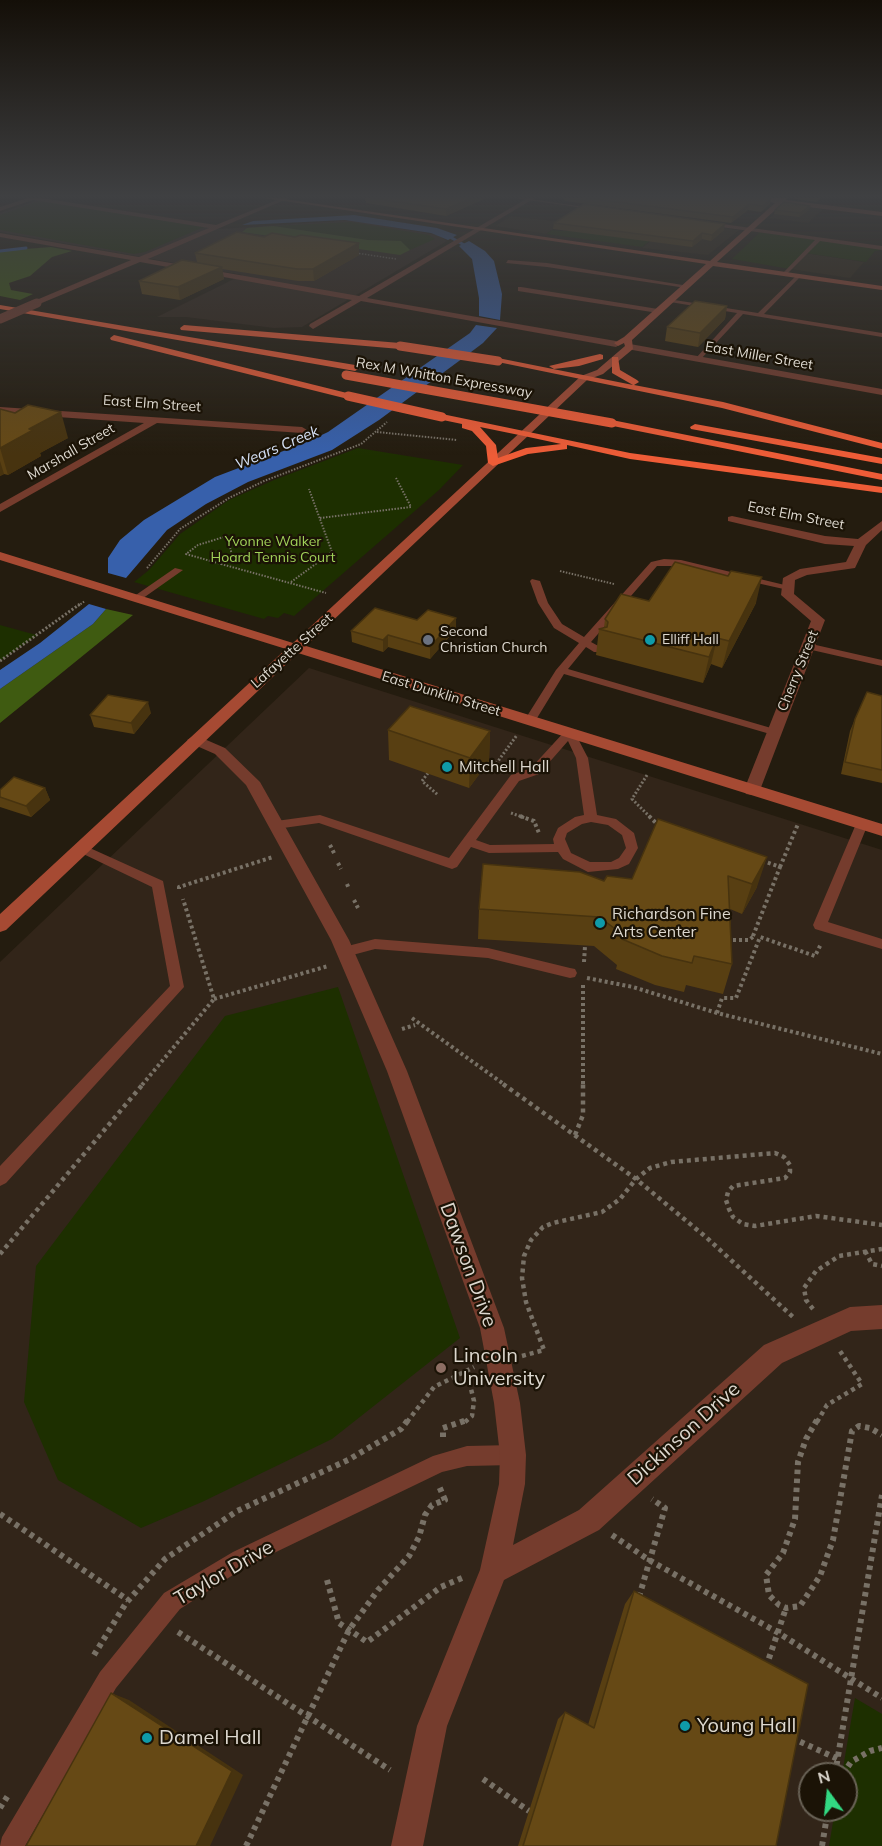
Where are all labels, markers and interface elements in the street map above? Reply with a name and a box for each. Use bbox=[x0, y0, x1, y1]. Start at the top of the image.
street label: East Miller Street bbox=[704, 338, 814, 374]
street label: Rex M Whitton Expressway bbox=[355, 354, 533, 402]
street label: East Elm Street bbox=[102, 392, 202, 416]
street label: Marshall Street bbox=[24, 420, 118, 484]
water label: Wears Creek bbox=[232, 422, 322, 474]
street label: East Elm Street bbox=[746, 498, 846, 534]
park label: Yvonne Walker Hoard Tennis Court bbox=[210, 534, 336, 566]
street label: Lafayette Street bbox=[248, 610, 336, 692]
place label: Second Christian Church bbox=[440, 624, 548, 656]
street label: Cherry Street bbox=[774, 628, 822, 714]
place label: Elliff Hall bbox=[662, 632, 719, 648]
marker: Second Christian Church bbox=[421, 633, 435, 647]
marker: Elliff Hall bbox=[643, 633, 657, 647]
street label: East Dunklin Street bbox=[380, 668, 502, 720]
place label: Mitchell Hall bbox=[459, 757, 549, 777]
marker: Mitchell Hall bbox=[440, 760, 454, 774]
place label: Richardson Fine Arts Center bbox=[612, 904, 731, 942]
marker: Richardson Fine Arts Center bbox=[593, 916, 607, 930]
street label: Dawson Drive bbox=[434, 1200, 502, 1330]
place label: Lincoln University bbox=[453, 1344, 545, 1391]
marker: Lincoln University bbox=[434, 1361, 448, 1375]
street label: Dickinson Drive bbox=[623, 1377, 745, 1491]
street label: Taylor Drive bbox=[170, 1535, 278, 1611]
place label: Young Hall bbox=[697, 1714, 796, 1738]
marker: Young Hall bbox=[678, 1719, 692, 1733]
place label: Damel Hall bbox=[159, 1726, 261, 1750]
marker: Damel Hall bbox=[140, 1731, 154, 1745]
north arrow bbox=[798, 1762, 858, 1822]
text: N bbox=[815, 1765, 832, 1788]

